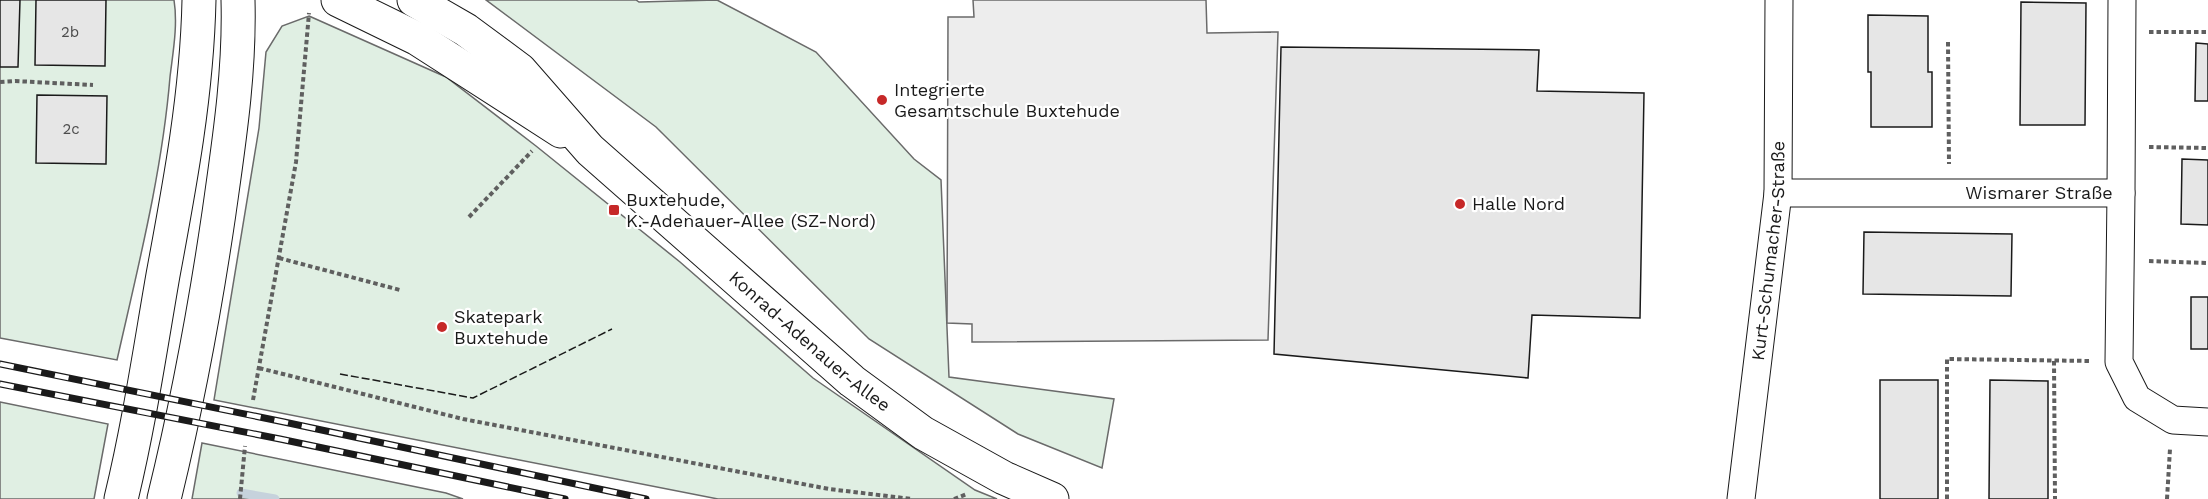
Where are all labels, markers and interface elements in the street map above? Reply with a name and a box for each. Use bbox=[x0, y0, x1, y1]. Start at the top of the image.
house number: 2b bbox=[61, 23, 79, 41]
place label: Integrierte Gesamtschule Buxtehude bbox=[894, 79, 1120, 121]
marker: Integrierte Gesamtschule Buxtehude bbox=[875, 93, 889, 107]
house number: 2c bbox=[62, 120, 80, 138]
street label: Kurt-Schumacher-Straße bbox=[1747, 141, 1788, 362]
street label: Wismarer Straße bbox=[1965, 182, 2113, 203]
place label: Buxtehude, K.-Adenauer-Allee (SZ-Nord) bbox=[626, 189, 876, 231]
place label: Halle Nord bbox=[1472, 193, 1565, 214]
marker: Halle Nord bbox=[1453, 197, 1467, 211]
marker: Buxtehude, K.-Adenauer-Allee (SZ-Nord) bbox=[607, 203, 621, 217]
street label: Konrad-Adenauer-Allee bbox=[725, 267, 895, 416]
place label: Skatepark Buxtehude bbox=[454, 306, 548, 348]
marker: Skatepark Buxtehude bbox=[435, 320, 449, 334]

